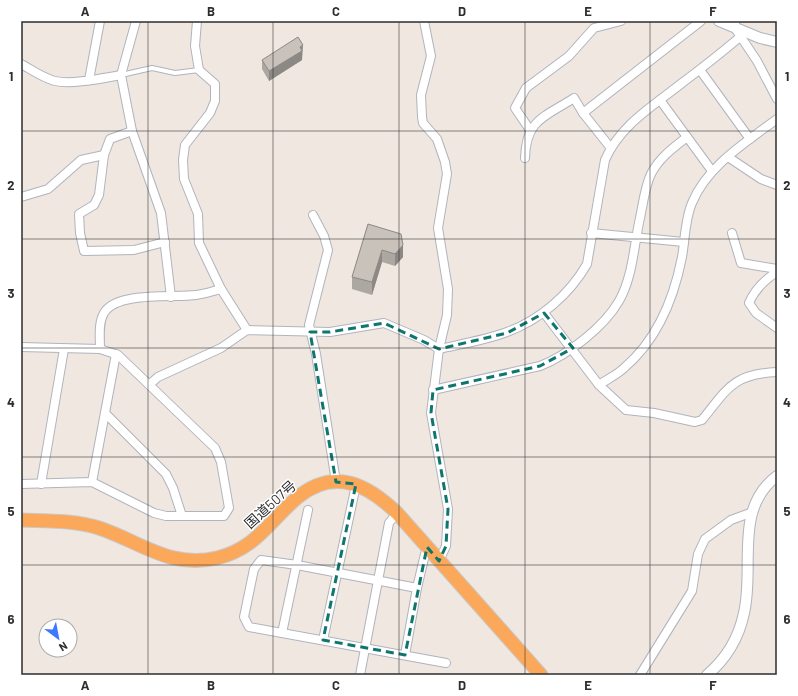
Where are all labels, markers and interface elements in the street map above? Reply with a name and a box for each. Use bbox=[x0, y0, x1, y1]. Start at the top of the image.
text: A bbox=[81, 3, 90, 19]
text: B bbox=[207, 3, 215, 19]
text: C bbox=[332, 3, 340, 19]
text: D bbox=[458, 3, 466, 19]
text: E bbox=[584, 3, 592, 19]
text: F bbox=[709, 3, 717, 19]
text: 1 bbox=[9, 68, 13, 84]
text: 1 bbox=[785, 68, 789, 84]
text: 2 bbox=[7, 177, 15, 193]
text: 2 bbox=[783, 177, 791, 193]
text: 3 bbox=[7, 285, 15, 301]
text: 3 bbox=[783, 285, 791, 301]
text: 4 bbox=[7, 394, 15, 410]
text: 4 bbox=[783, 394, 791, 410]
street label: 国道507号 bbox=[241, 476, 299, 532]
text: 5 bbox=[7, 503, 15, 519]
text: 5 bbox=[783, 503, 791, 519]
text: 6 bbox=[8, 611, 15, 627]
text: 6 bbox=[784, 611, 791, 627]
north arrow bbox=[38, 618, 78, 658]
text: N bbox=[57, 639, 70, 654]
text: A bbox=[81, 677, 90, 693]
text: B bbox=[207, 677, 215, 693]
text: C bbox=[332, 677, 340, 693]
text: D bbox=[458, 677, 466, 693]
text: E bbox=[584, 677, 592, 693]
text: F bbox=[709, 677, 717, 693]

